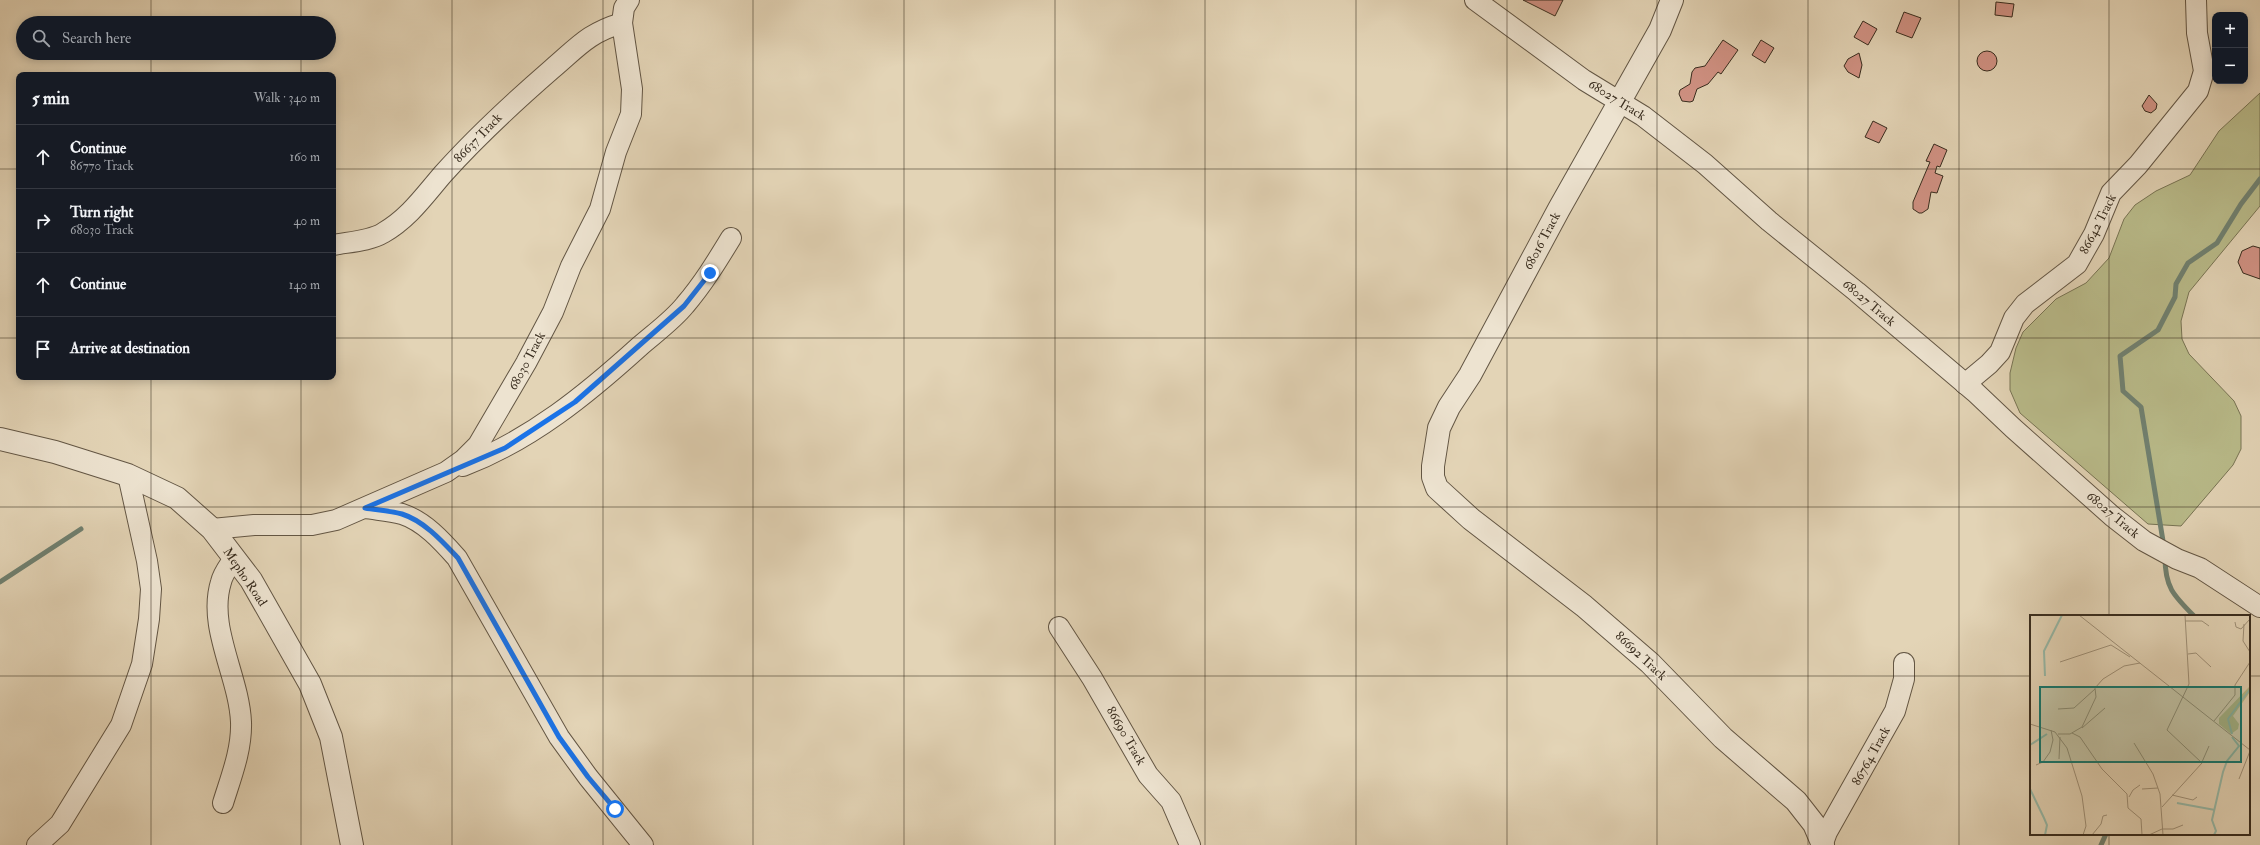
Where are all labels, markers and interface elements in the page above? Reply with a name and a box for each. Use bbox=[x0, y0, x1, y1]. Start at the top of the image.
map controls bbox=[2212, 12, 2248, 84]
button: + bbox=[2212, 12, 2248, 48]
search box bbox=[16, 16, 336, 60]
icon: search bbox=[30, 27, 52, 49]
text: Search here bbox=[62, 29, 131, 48]
button: − bbox=[2212, 48, 2248, 84]
street label: 68027 Track bbox=[1585, 76, 1649, 124]
text: 5 min bbox=[32, 88, 70, 109]
text: Walk · 340 m bbox=[254, 90, 320, 106]
street label: 86637 Track bbox=[450, 109, 506, 166]
text: Continue bbox=[70, 139, 126, 158]
icon: ahead bbox=[32, 146, 54, 168]
text: 160 m bbox=[289, 149, 320, 165]
text: 86770 Track bbox=[70, 158, 134, 174]
street label: 86642 Track bbox=[2076, 191, 2120, 257]
text: Turn right bbox=[70, 203, 133, 222]
street label: 68016 Track bbox=[1520, 209, 1564, 273]
icon: right bbox=[32, 210, 54, 232]
text: 40 m bbox=[294, 213, 320, 229]
text: 68030 Track bbox=[70, 222, 134, 238]
route end bbox=[701, 264, 719, 282]
icon: ahead bbox=[32, 274, 54, 296]
text: Continue bbox=[70, 275, 126, 294]
street label: 68027 Track bbox=[1839, 276, 1899, 330]
text: 140 m bbox=[289, 277, 320, 293]
street label: 68030 Track bbox=[505, 328, 549, 393]
icon: arrive bbox=[32, 338, 54, 360]
text: Arrive at destination bbox=[70, 339, 190, 358]
street label: 68027 Track bbox=[2083, 488, 2143, 542]
street label: Mepho Road bbox=[219, 545, 271, 610]
inset map bbox=[2030, 615, 2250, 835]
street label: 86692 Track bbox=[1612, 628, 1671, 685]
street label: 86690 Track bbox=[1103, 704, 1150, 769]
street label: 86764 Track bbox=[1848, 723, 1894, 788]
route start bbox=[606, 800, 624, 818]

